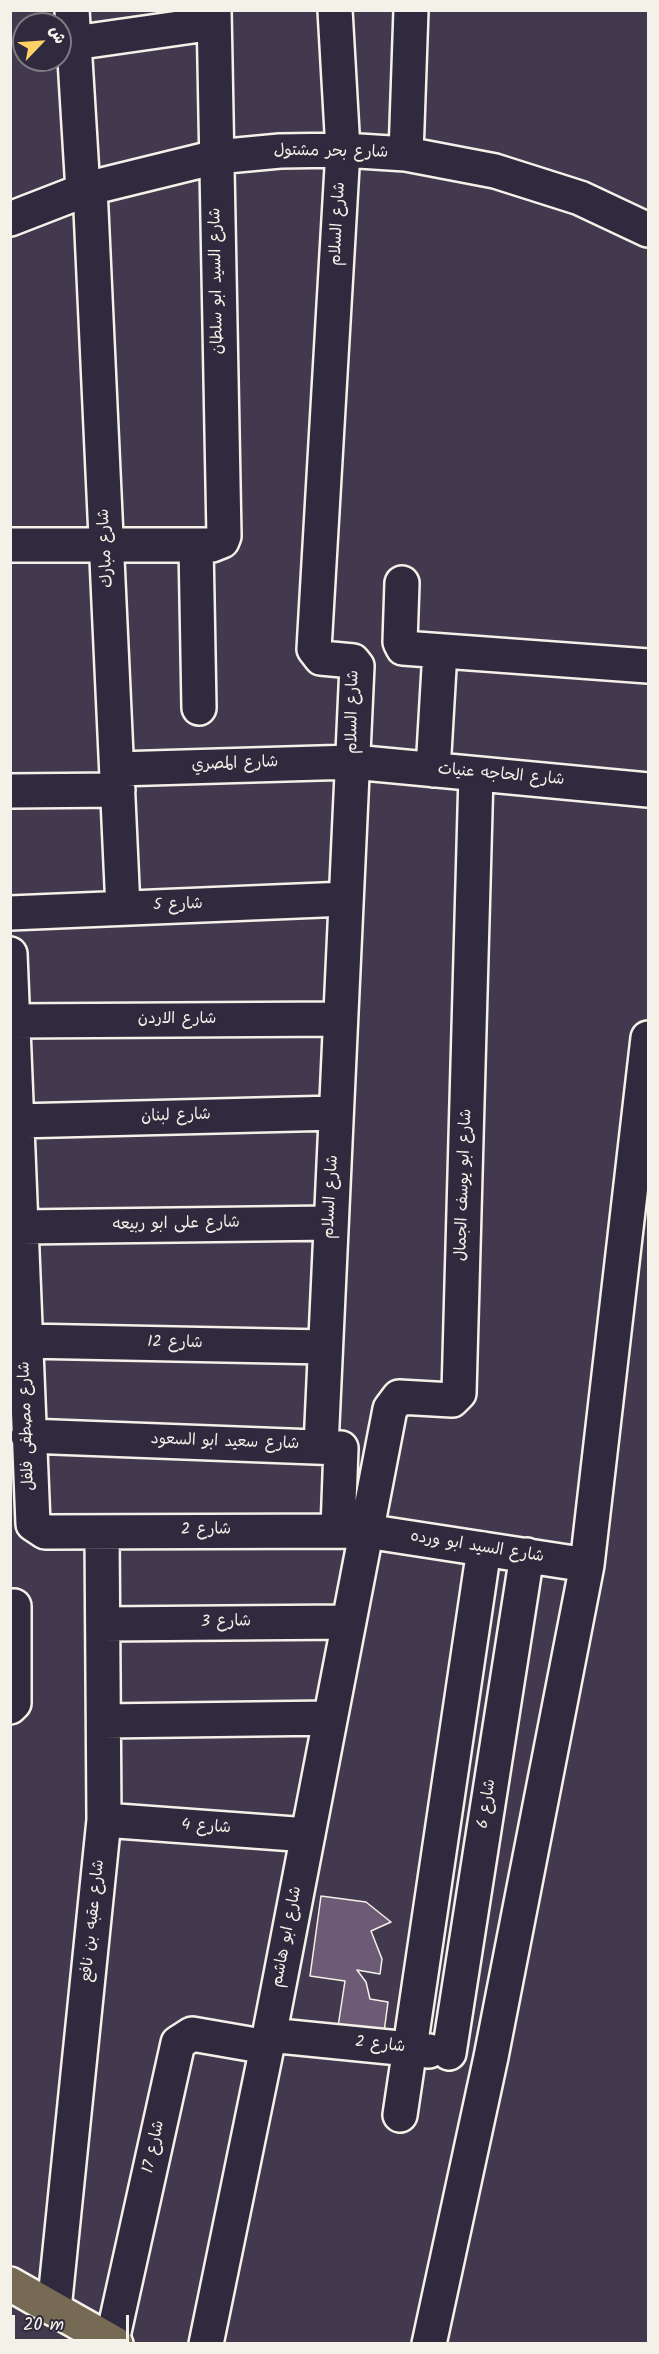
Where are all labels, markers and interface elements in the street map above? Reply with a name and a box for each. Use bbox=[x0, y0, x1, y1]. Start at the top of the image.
north arrow bbox=[12, 12, 72, 72]
text: ش bbox=[42, 22, 72, 48]
street label: شارع بحر مشتول bbox=[274, 142, 388, 164]
street label: شارع السلام bbox=[327, 182, 351, 266]
street label: شارع السيد ابو سلطان bbox=[207, 207, 229, 355]
street label: شارع مبارك bbox=[95, 508, 119, 588]
street label: شارع السلام bbox=[344, 670, 364, 754]
street label: شارع المصري bbox=[191, 754, 279, 776]
street label: شارع الحاجه عنيات bbox=[437, 761, 565, 791]
street label: شارع 5 bbox=[153, 896, 203, 916]
street label: شارع الاردن bbox=[138, 1010, 216, 1030]
street label: شارع لبنان bbox=[141, 1106, 211, 1128]
street label: شارع ابو يوسف الجمال bbox=[453, 1109, 477, 1261]
street label: شارع السلام bbox=[320, 1155, 344, 1239]
street label: شارع على ابو ربيعه bbox=[112, 1214, 240, 1236]
street label: شارع 12 bbox=[147, 1334, 203, 1354]
street label: شارع مصطفى فلفل bbox=[16, 1361, 40, 1491]
street label: شارع سعيد ابو السعود bbox=[150, 1431, 300, 1455]
street label: شارع 2 bbox=[181, 1521, 231, 1541]
street label: شارع السيد ابو ورده bbox=[409, 1528, 545, 1568]
street label: شارع 3 bbox=[201, 1613, 251, 1633]
street label: شارع 6 bbox=[475, 1778, 501, 1830]
street label: شارع 4 bbox=[180, 1817, 232, 1839]
street label: شارع عقبه بن نافع bbox=[78, 1859, 110, 1983]
street label: شارع ابو هاشم bbox=[269, 1885, 307, 1989]
street label: شارع 2 bbox=[354, 2034, 406, 2058]
street label: شارع 17 bbox=[140, 2119, 170, 2175]
scale bar bbox=[15, 2303, 132, 2341]
text: 20 m bbox=[23, 2311, 64, 2340]

